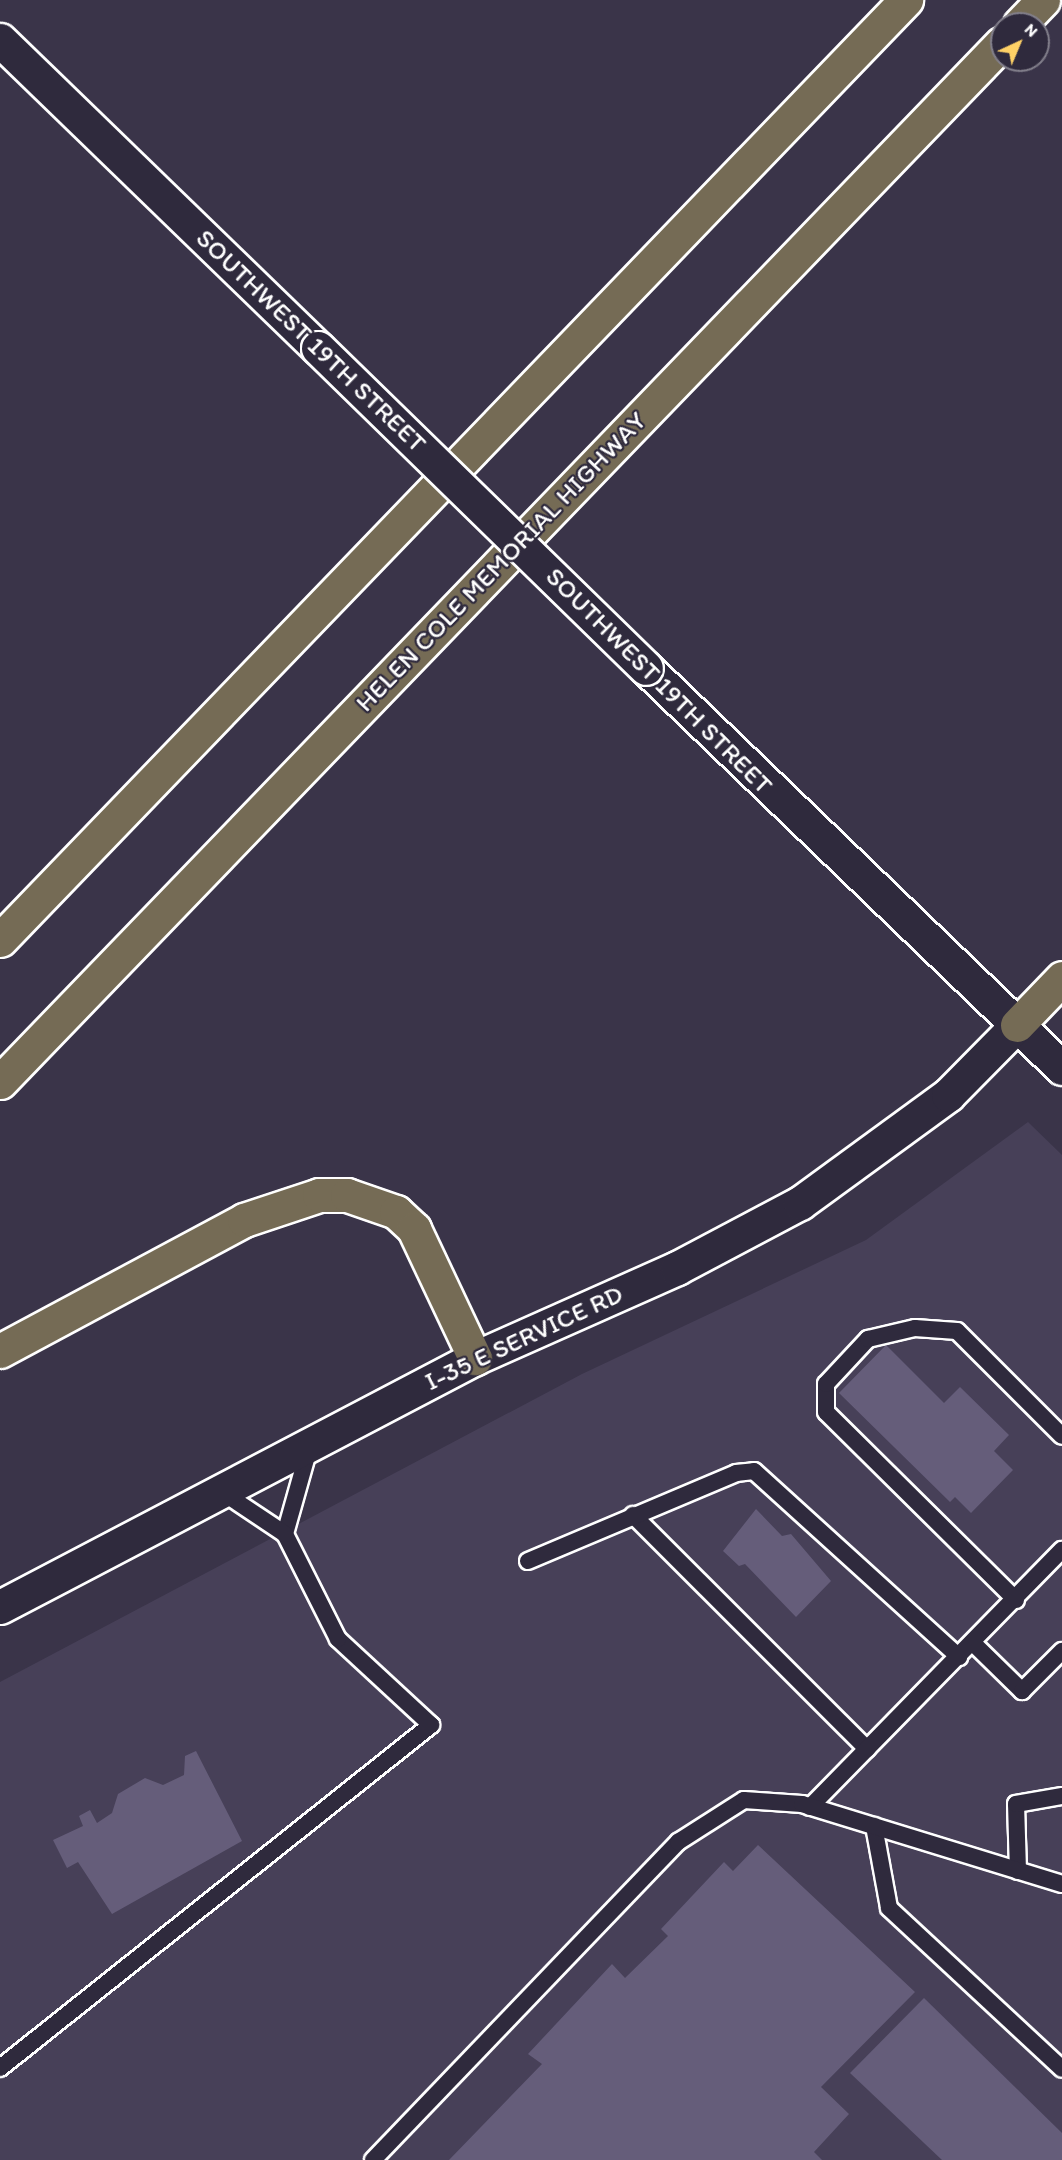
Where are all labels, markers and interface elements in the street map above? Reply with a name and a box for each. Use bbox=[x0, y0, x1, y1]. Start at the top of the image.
north arrow bbox=[990, 12, 1050, 72]
text: N bbox=[1021, 20, 1042, 41]
street label: SOUTHWEST 19TH STREET bbox=[189, 223, 433, 459]
street label: HELEN COLE MEMORIAL HIGHWAY bbox=[349, 405, 653, 719]
street label: SOUTHWEST 19TH STREET bbox=[539, 561, 779, 801]
street label: I-35 E SERVICE RD bbox=[422, 1279, 626, 1397]

